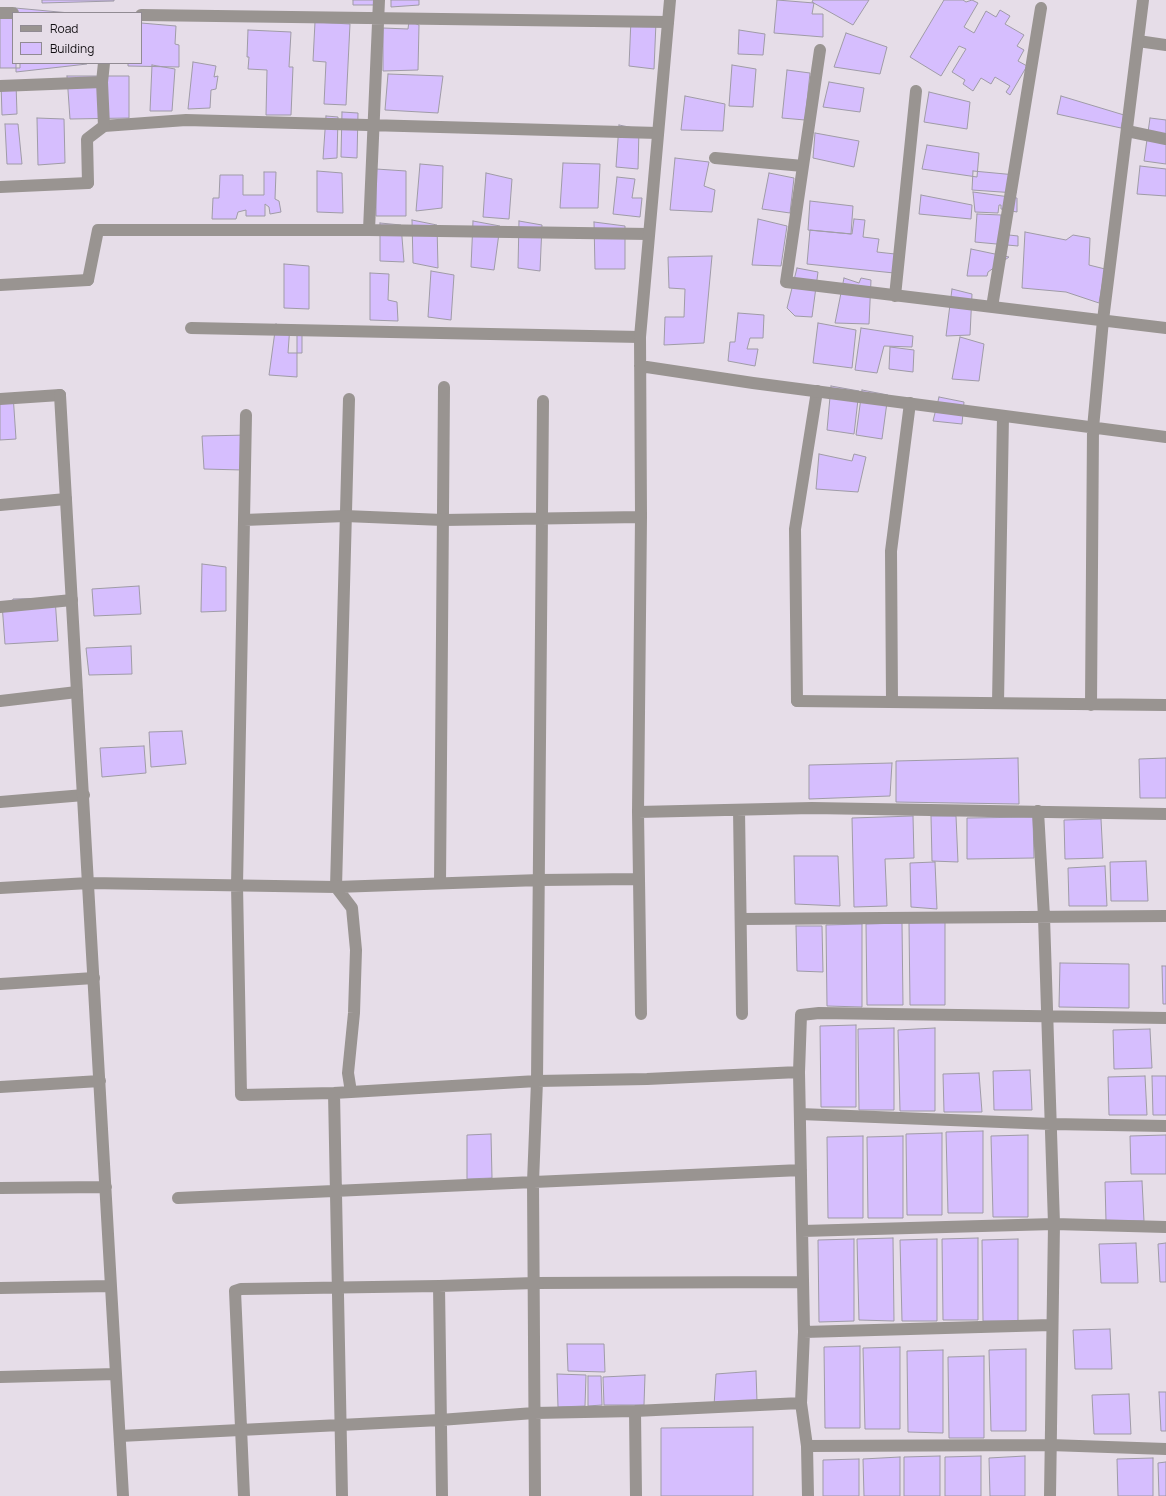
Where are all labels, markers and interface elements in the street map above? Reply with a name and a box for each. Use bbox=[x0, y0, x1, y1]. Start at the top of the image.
legend bbox=[12, 12, 142, 64]
text: Road bbox=[50, 20, 78, 37]
text: Building bbox=[50, 40, 94, 57]

